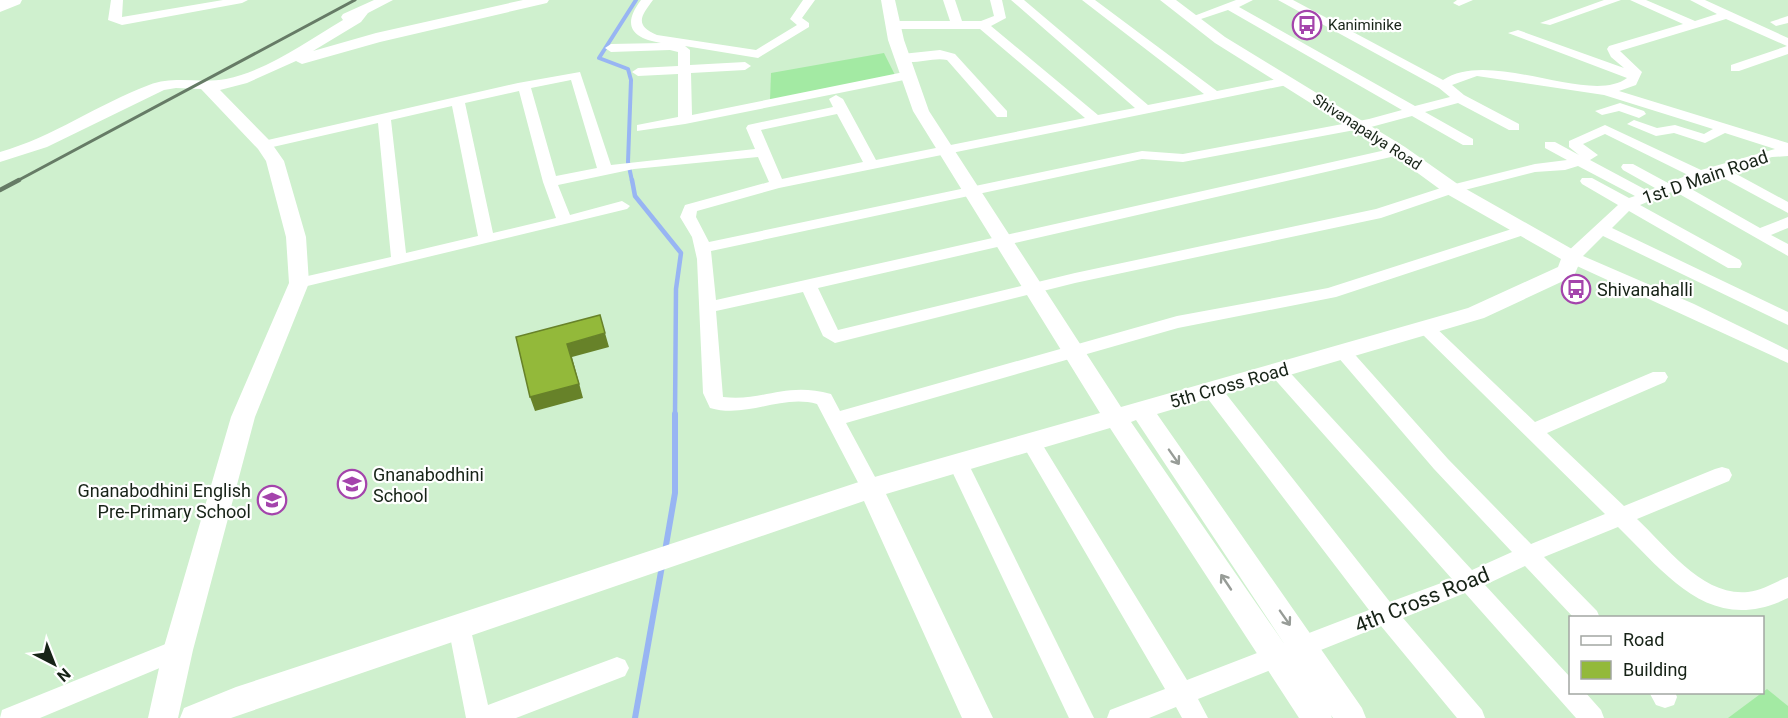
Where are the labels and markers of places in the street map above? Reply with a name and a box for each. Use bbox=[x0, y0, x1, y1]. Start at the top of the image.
bus stop icon: Kaniminike bbox=[1291, 9, 1323, 41]
place label: Kaniminike bbox=[1328, 16, 1402, 34]
bus stop icon: Shivanahalli bbox=[1560, 273, 1592, 305]
place label: Shivanahalli bbox=[1597, 279, 1693, 300]
place label: Gnanabodhini School bbox=[373, 464, 484, 506]
school or university icon: Gnanabodhini School bbox=[336, 468, 368, 500]
place label: Gnanabodhini English Pre-Primary School bbox=[77, 480, 251, 522]
school or university icon: Gnanabodhini English Pre-Primary School bbox=[256, 484, 288, 516]

